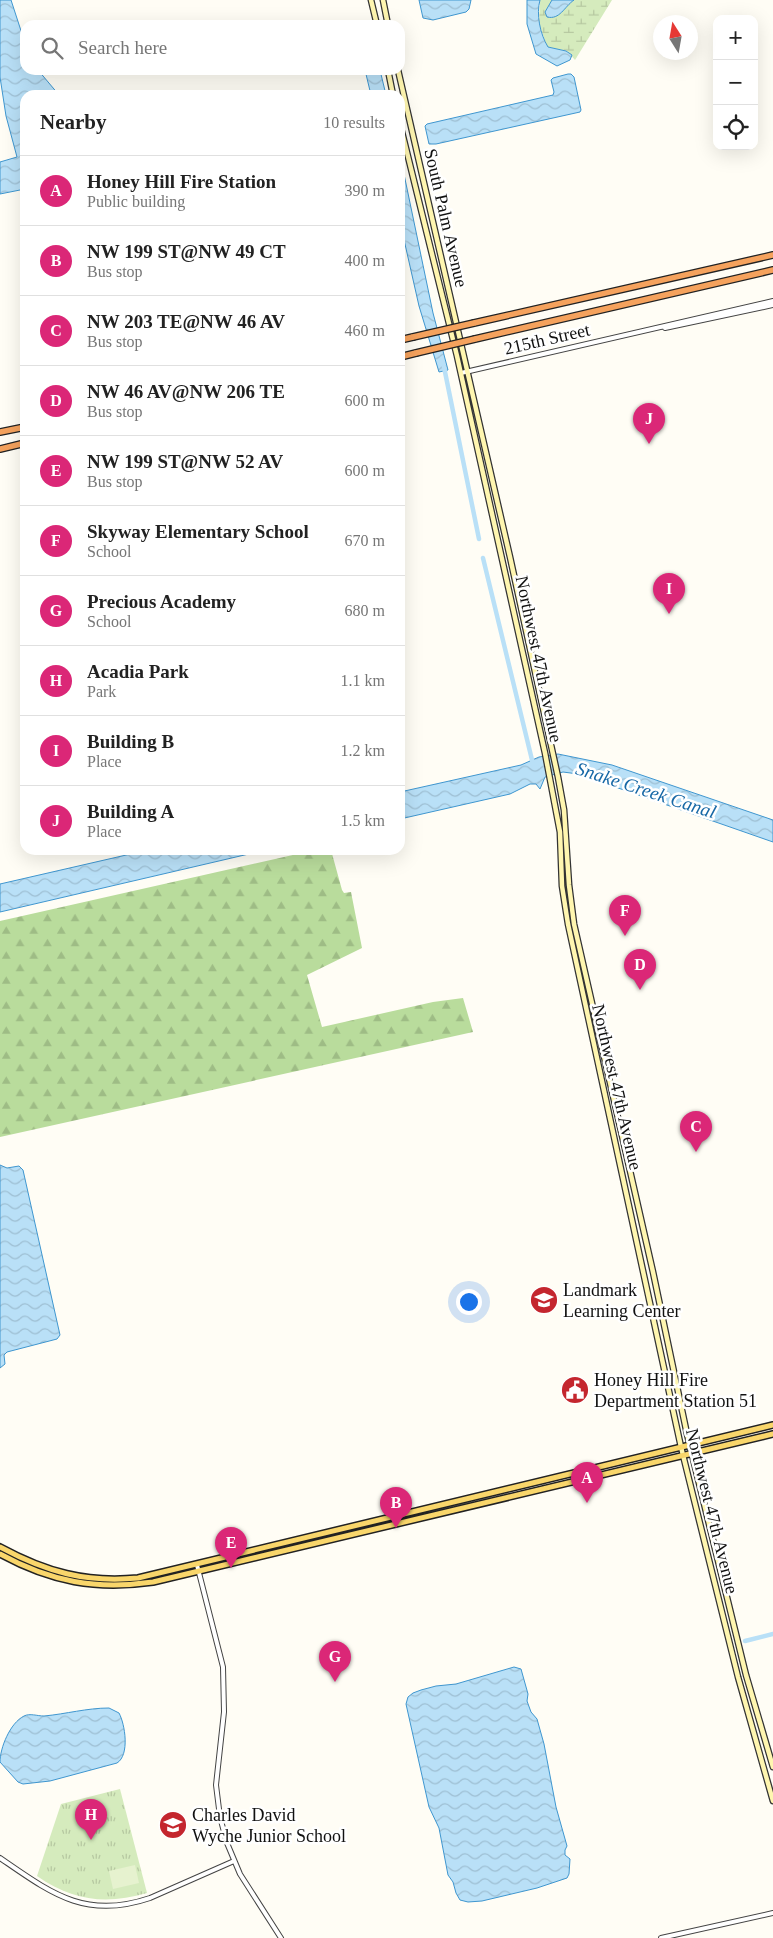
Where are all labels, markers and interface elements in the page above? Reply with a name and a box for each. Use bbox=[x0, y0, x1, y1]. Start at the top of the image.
north arrow bbox=[653, 15, 698, 60]
map controls bbox=[713, 15, 758, 150]
button: + bbox=[713, 15, 758, 60]
search box bbox=[20, 20, 405, 75]
icon: search bbox=[38, 34, 66, 62]
text: Search here bbox=[78, 37, 167, 58]
button: − bbox=[713, 60, 758, 105]
button: locate bbox=[713, 105, 758, 150]
text: Nearby bbox=[40, 110, 107, 134]
text: 10 results bbox=[323, 114, 385, 131]
street label: South Palm Avenue bbox=[420, 147, 472, 289]
text: Honey Hill Fire Station bbox=[87, 171, 276, 192]
text: A bbox=[50, 182, 62, 199]
text: 390 m bbox=[345, 182, 385, 199]
text: Public building bbox=[87, 193, 185, 210]
text: NW 199 ST@NW 49 CT bbox=[87, 241, 286, 262]
text: B bbox=[51, 252, 61, 269]
text: 400 m bbox=[345, 252, 385, 269]
text: Bus stop bbox=[87, 263, 143, 280]
text: NW 203 TE@NW 46 AV bbox=[87, 311, 285, 332]
street label: 215th Street bbox=[502, 319, 592, 359]
text: C bbox=[50, 322, 62, 339]
text: 460 m bbox=[345, 322, 385, 339]
text: Bus stop bbox=[87, 333, 143, 350]
text: NW 46 AV@NW 206 TE bbox=[87, 381, 285, 402]
text: D bbox=[50, 392, 62, 409]
text: 600 m bbox=[345, 392, 385, 409]
text: Bus stop bbox=[87, 403, 143, 420]
pin: J bbox=[633, 403, 665, 444]
text: NW 199 ST@NW 52 AV bbox=[87, 451, 283, 472]
text: E bbox=[51, 462, 61, 479]
text: 600 m bbox=[345, 462, 385, 479]
text: Bus stop bbox=[87, 473, 143, 490]
text: Skyway Elementary School bbox=[87, 521, 309, 542]
text: F bbox=[51, 532, 61, 549]
text: 670 m bbox=[345, 532, 385, 549]
text: School bbox=[87, 543, 131, 560]
pin: I bbox=[653, 573, 685, 614]
street label: Northwest 47th Avenue bbox=[512, 574, 566, 744]
text: Precious Academy bbox=[87, 591, 236, 612]
text: G bbox=[50, 602, 62, 619]
text: 680 m bbox=[345, 602, 385, 619]
text: School bbox=[87, 613, 131, 630]
text: Acadia Park bbox=[87, 661, 189, 682]
text: H bbox=[50, 672, 62, 689]
text: 1.1 km bbox=[341, 672, 385, 689]
text: Park bbox=[87, 683, 116, 700]
text: Building B bbox=[87, 731, 174, 752]
text: I bbox=[53, 742, 59, 759]
text: 1.2 km bbox=[341, 742, 385, 759]
text: Place bbox=[87, 753, 122, 770]
water label: Snake Creek Canal bbox=[573, 757, 719, 823]
text: Building A bbox=[87, 801, 174, 822]
text: J bbox=[52, 812, 60, 829]
text: 1.5 km bbox=[341, 812, 385, 829]
text: Place bbox=[87, 823, 122, 840]
pin: F bbox=[609, 895, 641, 936]
pin: D bbox=[624, 949, 656, 990]
street label: Northwest 47th Avenue bbox=[588, 1002, 646, 1172]
pin: C bbox=[680, 1111, 712, 1152]
place label: Landmark Learning Center bbox=[563, 1280, 680, 1321]
school or university icon: Landmark Learning Center bbox=[529, 1285, 559, 1315]
your location bbox=[456, 1289, 482, 1315]
place label: Honey Hill Fire Department Station 51 bbox=[594, 1370, 757, 1411]
public building icon: Honey Hill Fire Department Station 51 bbox=[560, 1375, 590, 1405]
street label: Northwest 47th Avenue bbox=[682, 1426, 742, 1596]
pin: A bbox=[571, 1462, 603, 1503]
pin: B bbox=[380, 1487, 412, 1528]
pin: E bbox=[215, 1527, 247, 1568]
pin: G bbox=[319, 1641, 351, 1682]
pin: H bbox=[75, 1799, 107, 1840]
place label: Charles David Wyche Junior School bbox=[192, 1805, 346, 1846]
school or university icon: Charles David Wyche Junior School bbox=[158, 1810, 188, 1840]

